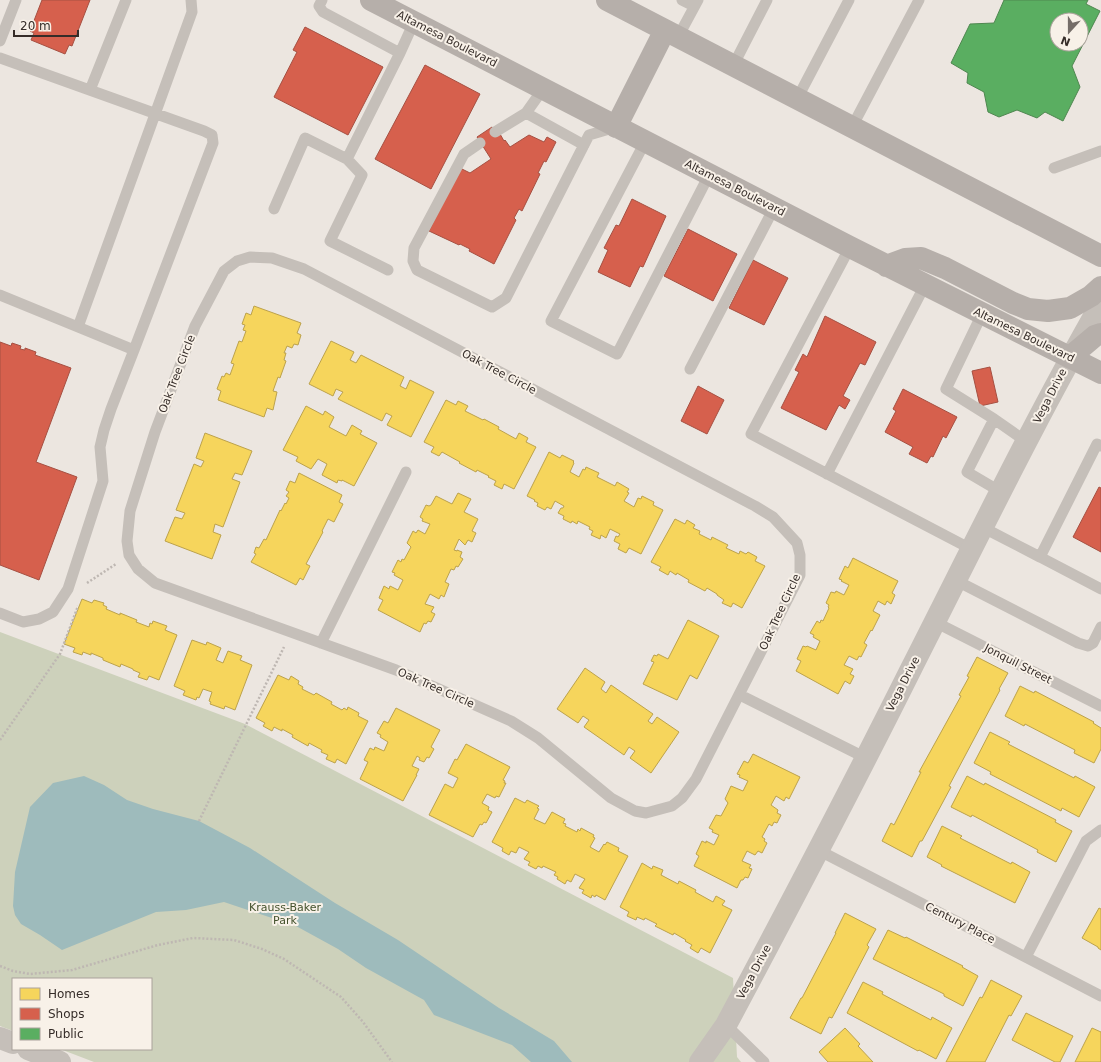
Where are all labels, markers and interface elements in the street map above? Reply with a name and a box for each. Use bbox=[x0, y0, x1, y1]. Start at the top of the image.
street label: Altamesa Boulevard bbox=[395, 8, 499, 70]
scale bar bbox=[14, 12, 78, 38]
north arrow bbox=[1049, 12, 1089, 52]
text: 20 m bbox=[20, 19, 51, 33]
text: N bbox=[1059, 33, 1072, 49]
street label: Altamesa Boulevard bbox=[683, 157, 787, 219]
street label: Altamesa Boulevard bbox=[971, 305, 1077, 365]
street label: Oak Tree Circle bbox=[156, 333, 198, 415]
street label: Oak Tree Circle bbox=[459, 347, 539, 397]
street label: Vega Drive bbox=[1031, 366, 1070, 426]
street label: Oak Tree Circle bbox=[757, 572, 803, 652]
street label: Jonquil Street bbox=[981, 641, 1054, 687]
street label: Vega Drive bbox=[884, 654, 923, 714]
street label: Oak Tree Circle bbox=[396, 665, 477, 711]
street label: Century Place bbox=[923, 900, 997, 946]
park label: Krauss-Baker Park bbox=[249, 901, 321, 927]
street label: Vega Drive bbox=[734, 942, 774, 1002]
legend bbox=[12, 978, 152, 1050]
text: Homes bbox=[48, 987, 90, 1001]
text: Shops bbox=[48, 1007, 84, 1021]
text: Public bbox=[48, 1027, 84, 1041]

